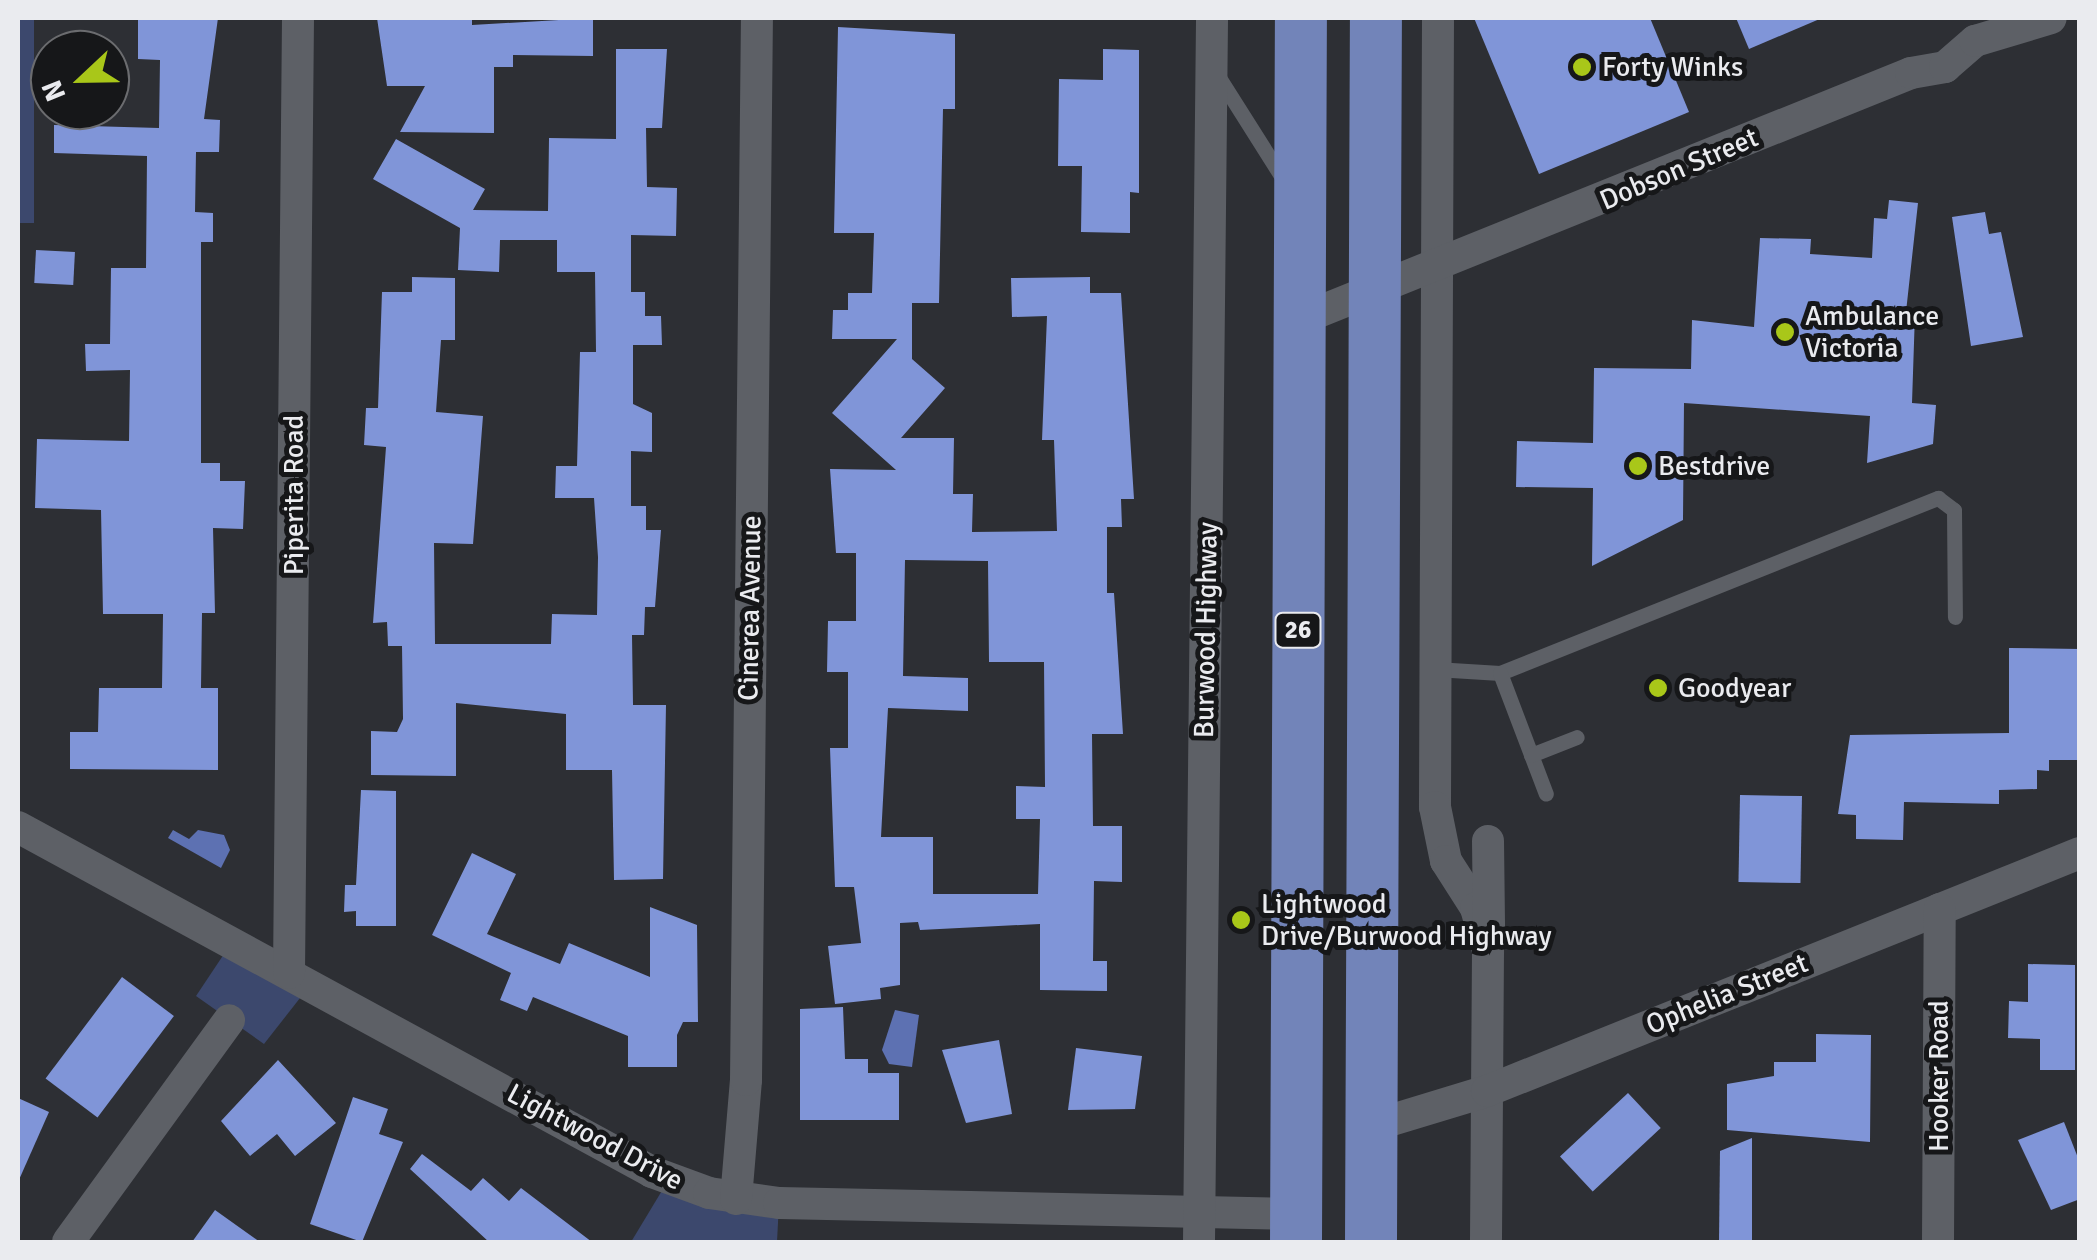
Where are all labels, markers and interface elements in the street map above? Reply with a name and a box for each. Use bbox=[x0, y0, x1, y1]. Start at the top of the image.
north arrow bbox=[30, 30, 130, 130]
place label: Forty Winks bbox=[1602, 50, 1743, 84]
marker: Forty Winks bbox=[1571, 56, 1593, 78]
text: N bbox=[35, 75, 73, 106]
street label: Dobson Street bbox=[1595, 121, 1763, 217]
place label: Ambulance Victoria bbox=[1805, 299, 1939, 365]
marker: Ambulance Victoria bbox=[1774, 321, 1796, 343]
street label: Piperita Road bbox=[277, 415, 311, 575]
place label: Bestdrive bbox=[1658, 449, 1770, 483]
marker: Bestdrive bbox=[1627, 455, 1649, 477]
street label: Cinerea Avenue bbox=[732, 515, 768, 701]
street label: Burwood Highway bbox=[1187, 522, 1225, 738]
road number: 26 bbox=[1273, 610, 1323, 650]
place label: Goodyear bbox=[1678, 671, 1791, 705]
marker: Goodyear bbox=[1647, 677, 1669, 699]
place label: Lightwood Drive/Burwood Highway bbox=[1261, 887, 1552, 953]
marker: Lightwood Drive/Burwood Highway bbox=[1230, 909, 1252, 931]
street label: Ophelia Street bbox=[1641, 946, 1813, 1042]
street label: Hooker Road bbox=[1922, 1000, 1956, 1152]
street label: Lightwood Drive bbox=[501, 1077, 689, 1197]

